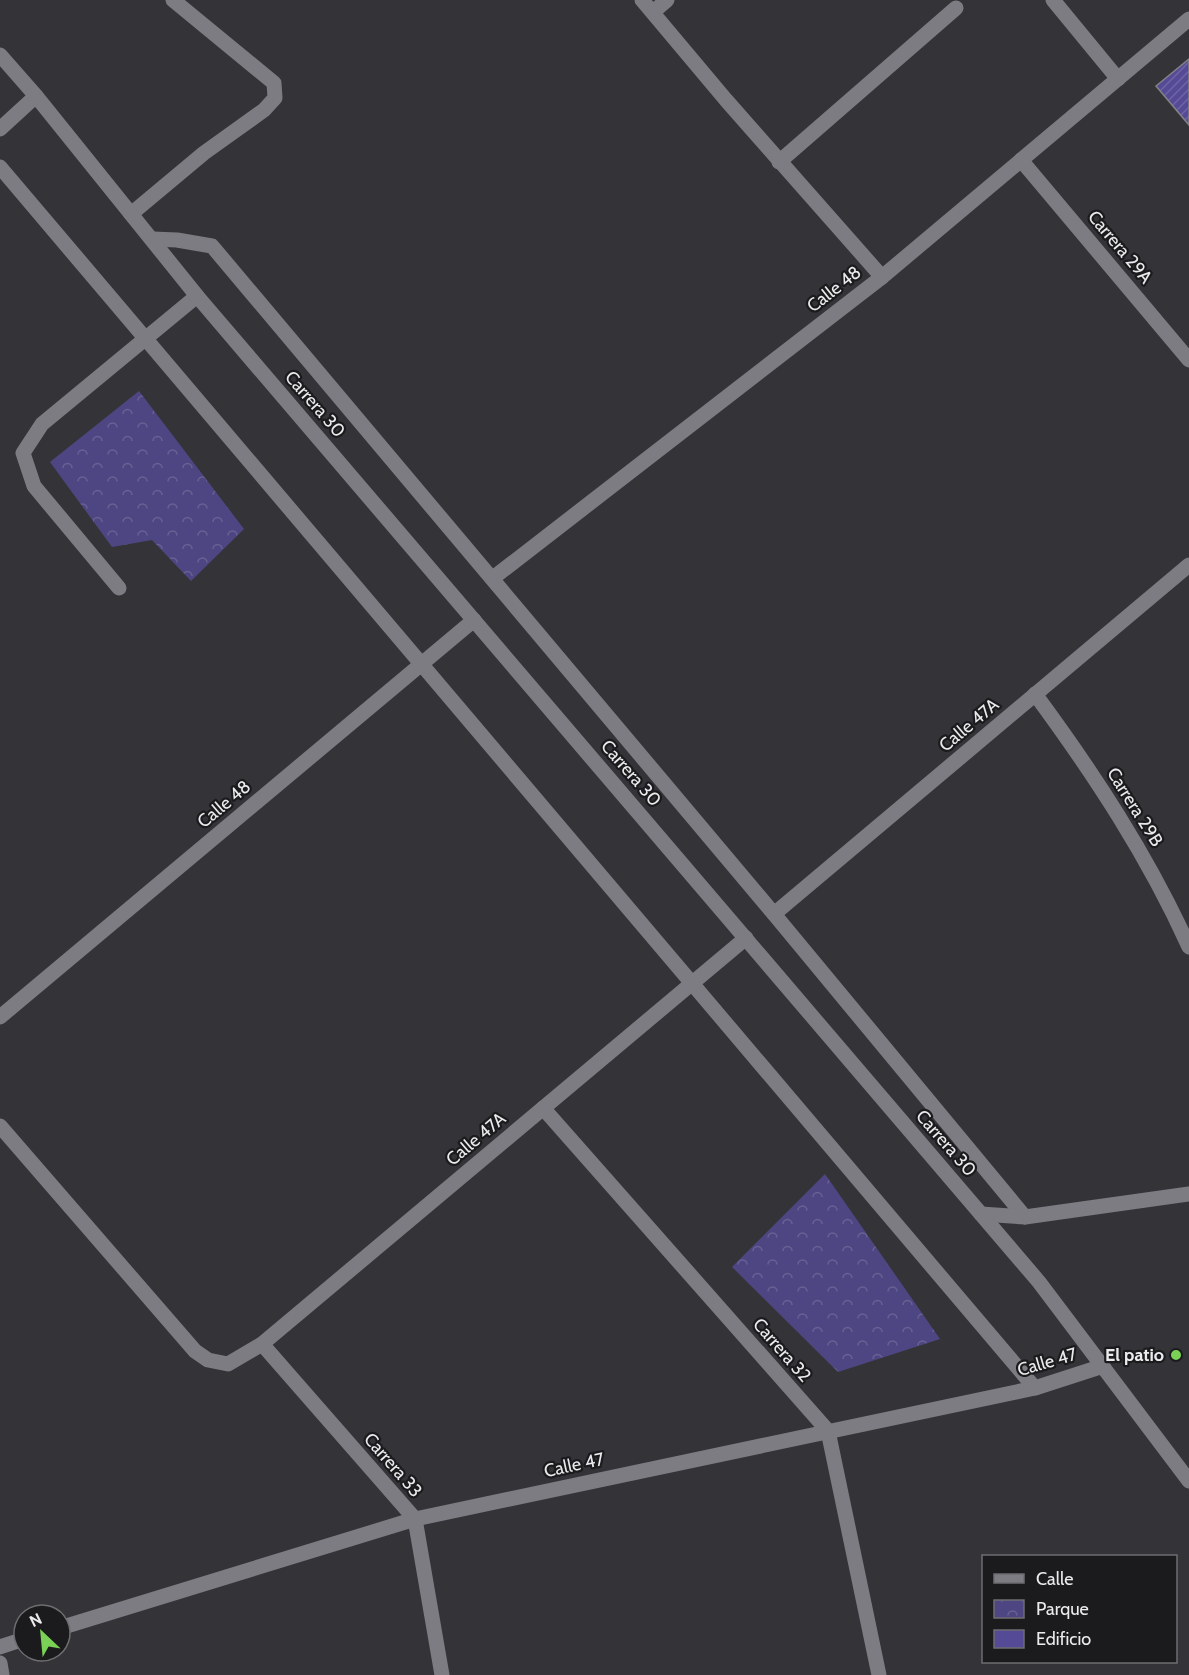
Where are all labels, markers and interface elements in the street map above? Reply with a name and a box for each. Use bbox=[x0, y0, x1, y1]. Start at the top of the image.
street label: Carrera 29A bbox=[1083, 206, 1157, 288]
street label: Calle 48 bbox=[803, 261, 865, 317]
street label: Carrera 30 bbox=[280, 366, 350, 442]
street label: Calle 47A bbox=[935, 694, 1003, 756]
street label: Carrera 30 bbox=[596, 735, 666, 811]
street label: Carrera 29B bbox=[1102, 764, 1168, 851]
street label: Calle 48 bbox=[193, 775, 255, 833]
street label: Carrera 30 bbox=[911, 1105, 981, 1181]
street label: Calle 47A bbox=[442, 1108, 510, 1170]
street label: Carrera 32 bbox=[748, 1314, 816, 1386]
street label: Calle 47 bbox=[1015, 1343, 1079, 1381]
place label: El patio bbox=[1105, 1344, 1164, 1366]
marker: El patio bbox=[1169, 1348, 1183, 1362]
street label: Carrera 33 bbox=[359, 1428, 427, 1502]
street label: Calle 47 bbox=[542, 1448, 606, 1482]
legend bbox=[982, 1555, 1177, 1663]
text: Calle bbox=[1036, 1568, 1073, 1590]
text: Parque bbox=[1036, 1598, 1089, 1620]
north arrow bbox=[12, 1603, 72, 1663]
text: N bbox=[26, 1609, 45, 1631]
text: Edificio bbox=[1036, 1628, 1091, 1650]

